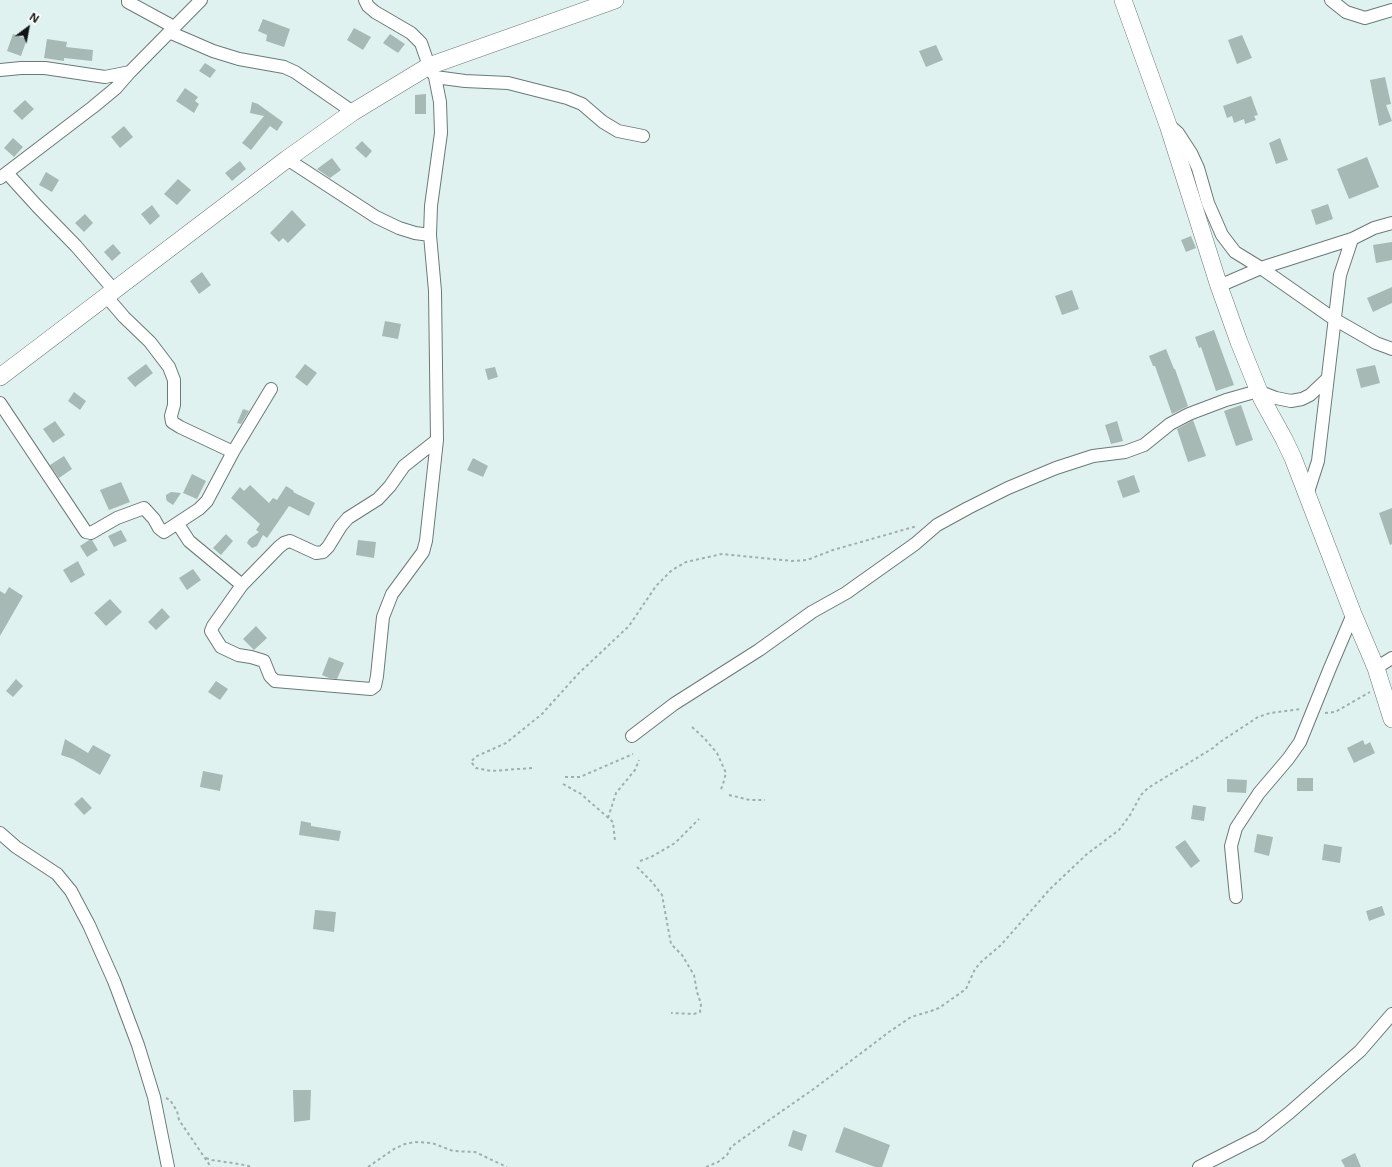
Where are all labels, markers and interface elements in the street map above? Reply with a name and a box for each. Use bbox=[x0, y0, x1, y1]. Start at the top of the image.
north arrow bbox=[8, 8, 48, 48]
text: N bbox=[27, 9, 42, 26]

